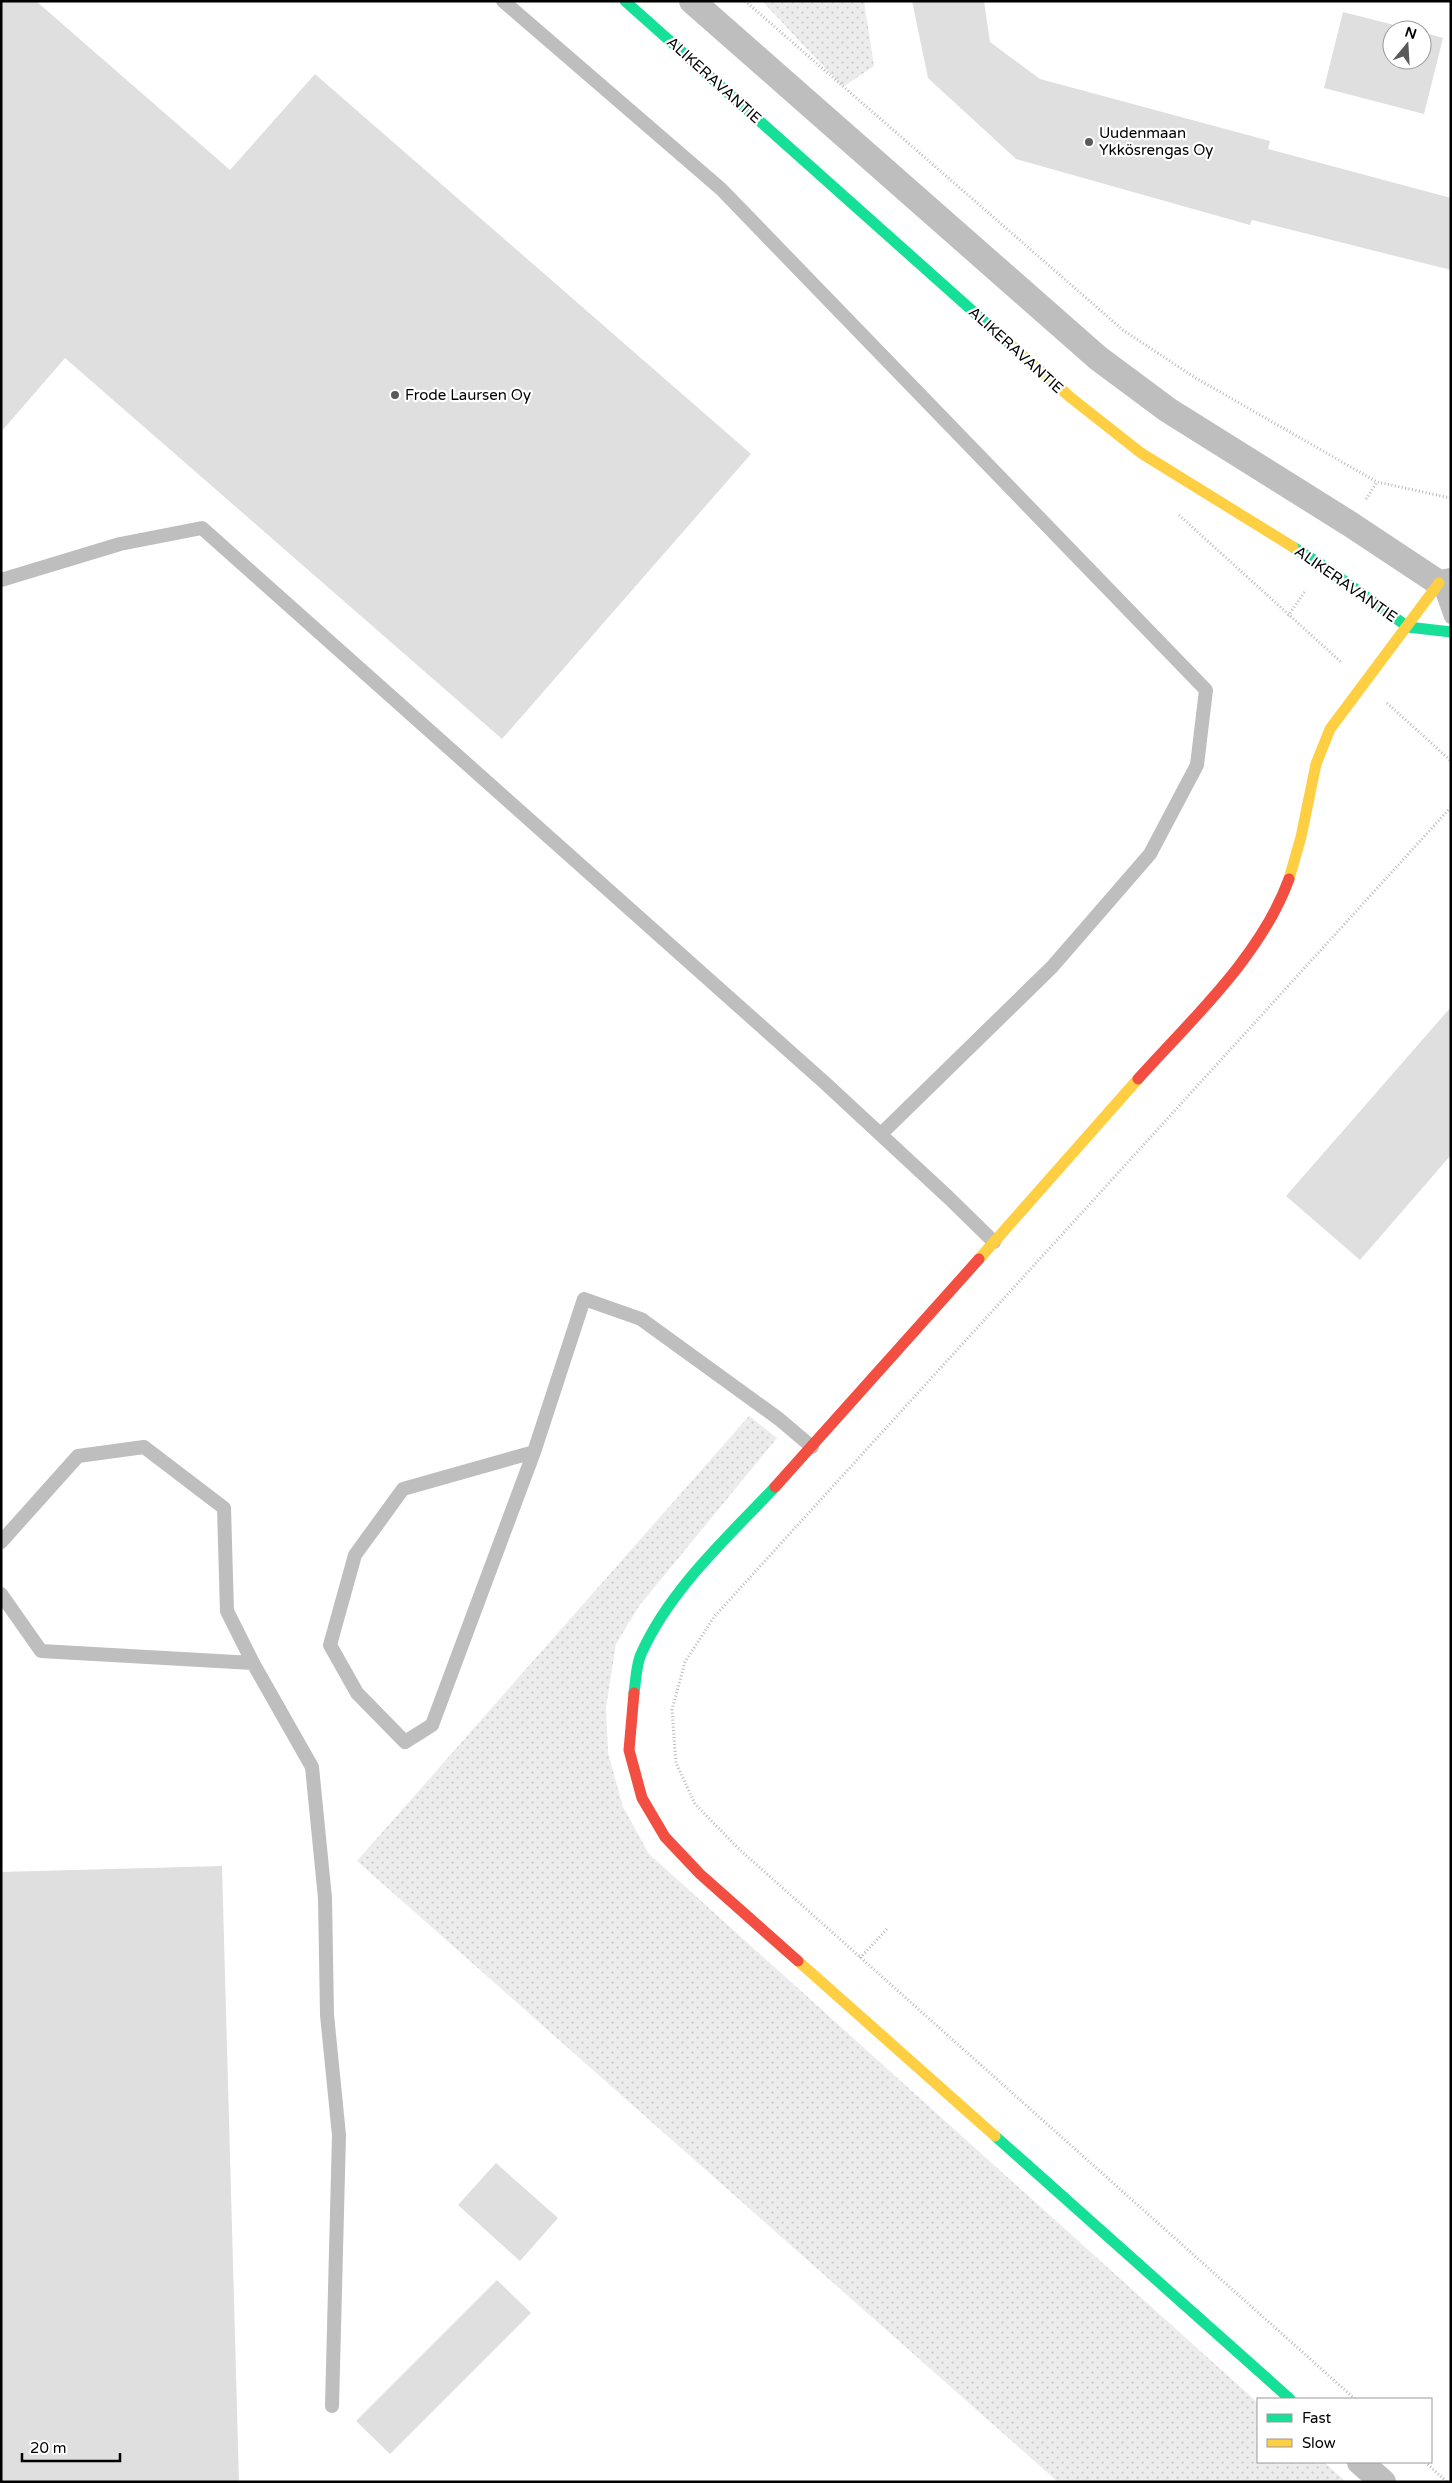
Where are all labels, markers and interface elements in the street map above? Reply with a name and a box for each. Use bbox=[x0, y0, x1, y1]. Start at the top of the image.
north arrow bbox=[1382, 20, 1432, 70]
text: N bbox=[1403, 23, 1419, 43]
street label: ALIKERAVANTIE bbox=[663, 33, 765, 127]
place label: Uudenmaan Ykkösrengas Oy bbox=[1099, 124, 1213, 159]
marker: Uudenmaan Ykkösrengas Oy bbox=[1083, 136, 1095, 148]
street label: ALIKERAVANTIE bbox=[965, 303, 1067, 397]
place label: Frode Laursen Oy bbox=[405, 386, 531, 404]
marker: Frode Laursen Oy bbox=[389, 389, 401, 401]
street label: ALIKERAVANTIE bbox=[1291, 542, 1401, 626]
legend bbox=[1257, 2398, 1432, 2463]
text: Fast bbox=[1302, 2409, 1332, 2427]
scale bar bbox=[22, 2430, 120, 2462]
text: Slow bbox=[1302, 2434, 1336, 2452]
text: 20 m bbox=[30, 2439, 67, 2457]

